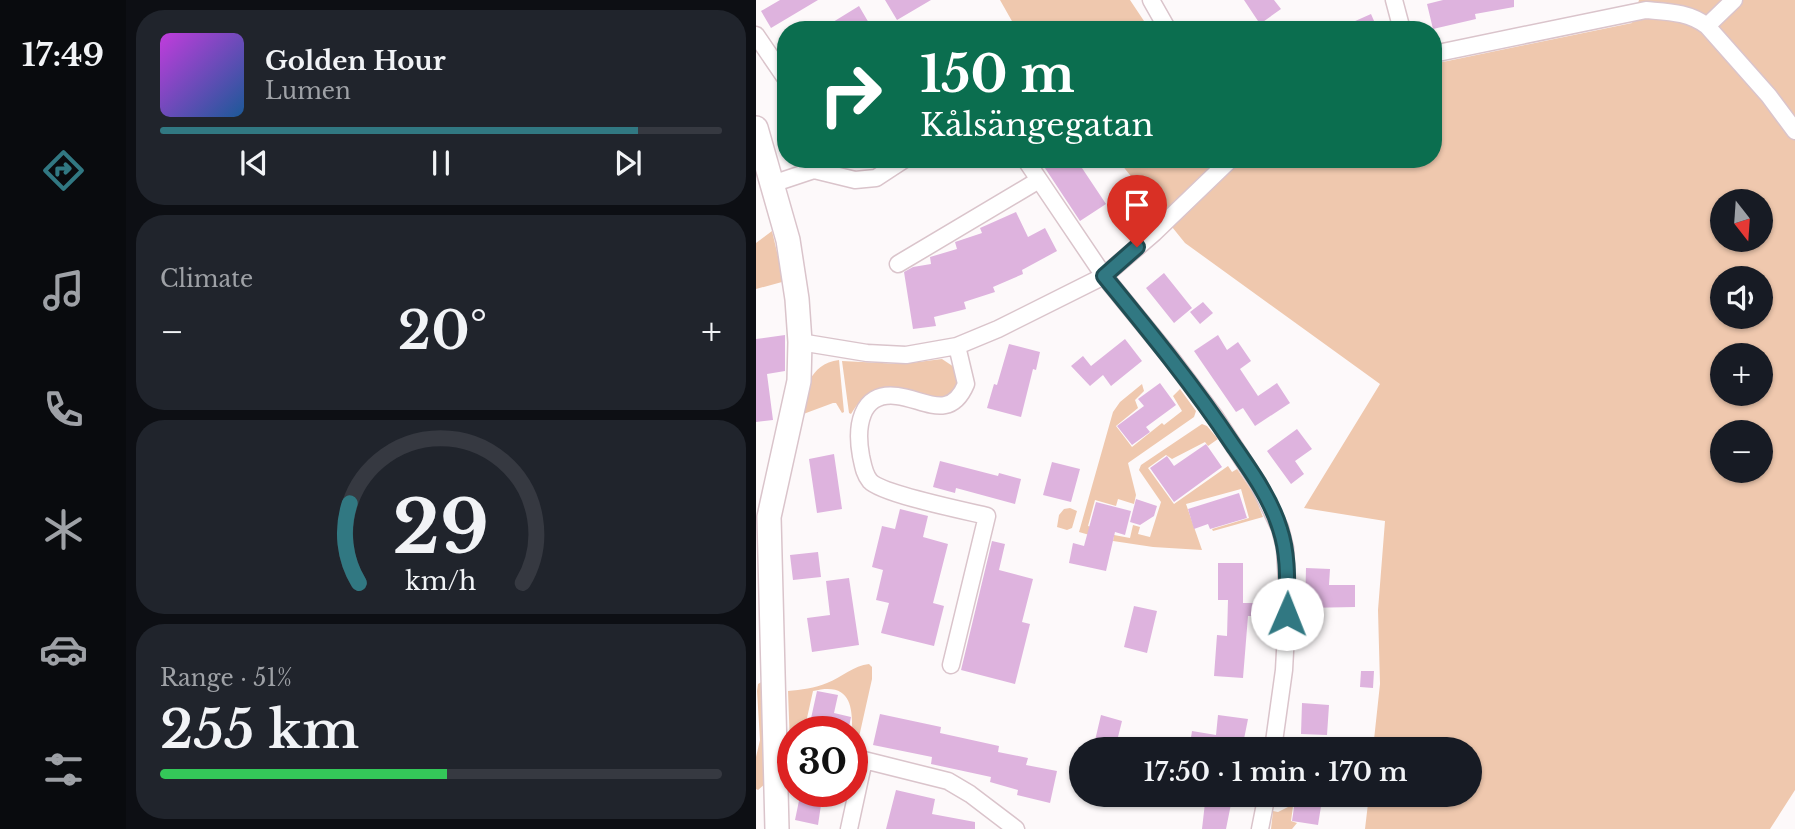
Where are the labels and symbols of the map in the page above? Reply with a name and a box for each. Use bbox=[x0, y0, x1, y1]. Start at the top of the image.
pin bbox=[1107, 175, 1167, 247]
north arrow bbox=[1710, 189, 1773, 252]
position arrow bbox=[1250, 577, 1324, 651]
speed limit sign: 30 bbox=[777, 716, 868, 807]

